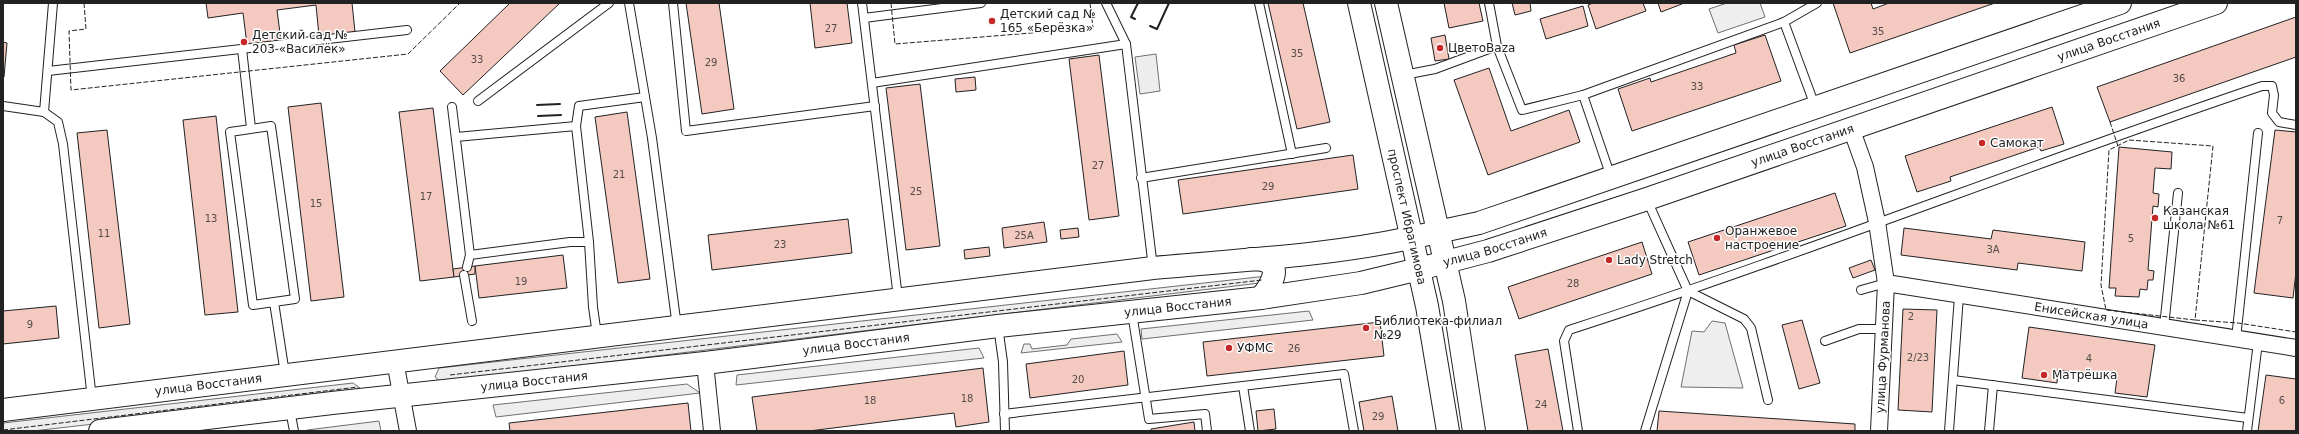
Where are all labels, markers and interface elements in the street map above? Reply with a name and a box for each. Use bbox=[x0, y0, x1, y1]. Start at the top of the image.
place label: Детский сад № 165 «Берёзка» bbox=[1000, 7, 1096, 35]
marker: Детский сад № 165 «Берёзка» bbox=[987, 16, 997, 26]
street label: улица Восстания bbox=[2055, 16, 2162, 64]
house number: 27 bbox=[825, 23, 837, 34]
house number: 35 bbox=[1872, 26, 1884, 37]
place label: Детский сад № 203 «Василёк» bbox=[252, 28, 348, 56]
marker: Детский сад № 203 «Василёк» bbox=[239, 37, 249, 47]
place label: ЦветоBaza bbox=[1448, 41, 1515, 55]
marker: ЦветоBaza bbox=[1435, 43, 1445, 53]
house number: 35 bbox=[1291, 48, 1303, 59]
house number: 33 bbox=[471, 54, 483, 65]
house number: 29 bbox=[705, 57, 717, 68]
house number: 36 bbox=[2173, 73, 2185, 84]
house number: 33 bbox=[1691, 81, 1703, 92]
street label: улица Восстания bbox=[1749, 121, 1856, 170]
place label: Самокат bbox=[1990, 136, 2044, 150]
marker: Самокат bbox=[1977, 138, 1987, 148]
street label: проспект Ибрагимова bbox=[1385, 147, 1429, 286]
house number: 27 bbox=[1092, 160, 1104, 171]
house number: 21 bbox=[613, 169, 625, 180]
house number: 29 bbox=[1262, 181, 1274, 192]
house number: 25 bbox=[910, 186, 922, 197]
house number: 17 bbox=[420, 191, 432, 202]
house number: 15 bbox=[310, 198, 322, 209]
place label: Казанская школа №61 bbox=[2163, 204, 2235, 232]
house number: 13 bbox=[205, 213, 217, 224]
marker: Казанская школа №61 bbox=[2150, 213, 2160, 223]
house number: 7 bbox=[2277, 215, 2283, 226]
place label: Оранжевое настроение bbox=[1725, 224, 1799, 252]
street label: улица Восстания bbox=[1441, 225, 1549, 269]
house number: 11 bbox=[98, 228, 110, 239]
house number: 25А bbox=[1014, 230, 1034, 241]
marker: Оранжевое настроение bbox=[1712, 233, 1722, 243]
house number: 5 bbox=[2128, 233, 2134, 244]
house number: 23 bbox=[774, 239, 786, 250]
house number: 3А bbox=[1986, 244, 2000, 255]
place label: Lady Stretch bbox=[1617, 253, 1693, 267]
marker: Lady Stretch bbox=[1604, 255, 1614, 265]
house number: 19 bbox=[515, 276, 527, 287]
house number: 28 bbox=[1567, 278, 1579, 289]
street label: улица Восстания bbox=[1123, 294, 1232, 320]
street label: улица Фурманова bbox=[1873, 300, 1893, 414]
street label: Енисейская улица bbox=[2033, 300, 2150, 332]
house number: 2 bbox=[1908, 311, 1914, 322]
place label: Библиотека-филиал №29 bbox=[1374, 314, 1502, 342]
house number: 9 bbox=[27, 319, 33, 330]
marker: Библиотека-филиал №29 bbox=[1361, 323, 1371, 333]
street label: улица Восстания bbox=[802, 330, 910, 358]
place label: УФМС bbox=[1237, 341, 1273, 355]
marker: УФМС bbox=[1224, 343, 1234, 353]
house number: 26 bbox=[1288, 343, 1300, 354]
house number: 2/23 bbox=[1907, 352, 1929, 363]
house number: 4 bbox=[2086, 353, 2092, 364]
place label: Матрёшка bbox=[2052, 368, 2117, 382]
street label: улица Восстания bbox=[480, 369, 589, 394]
marker: Матрёшка bbox=[2039, 370, 2049, 380]
street label: улица Восстания bbox=[154, 371, 263, 398]
house number: 20 bbox=[1072, 374, 1084, 385]
house number: 18 bbox=[961, 393, 973, 404]
house number: 18 bbox=[864, 395, 876, 406]
house number: 6 bbox=[2279, 395, 2285, 406]
house number: 24 bbox=[1535, 399, 1547, 410]
house number: 29 bbox=[1372, 411, 1384, 422]

